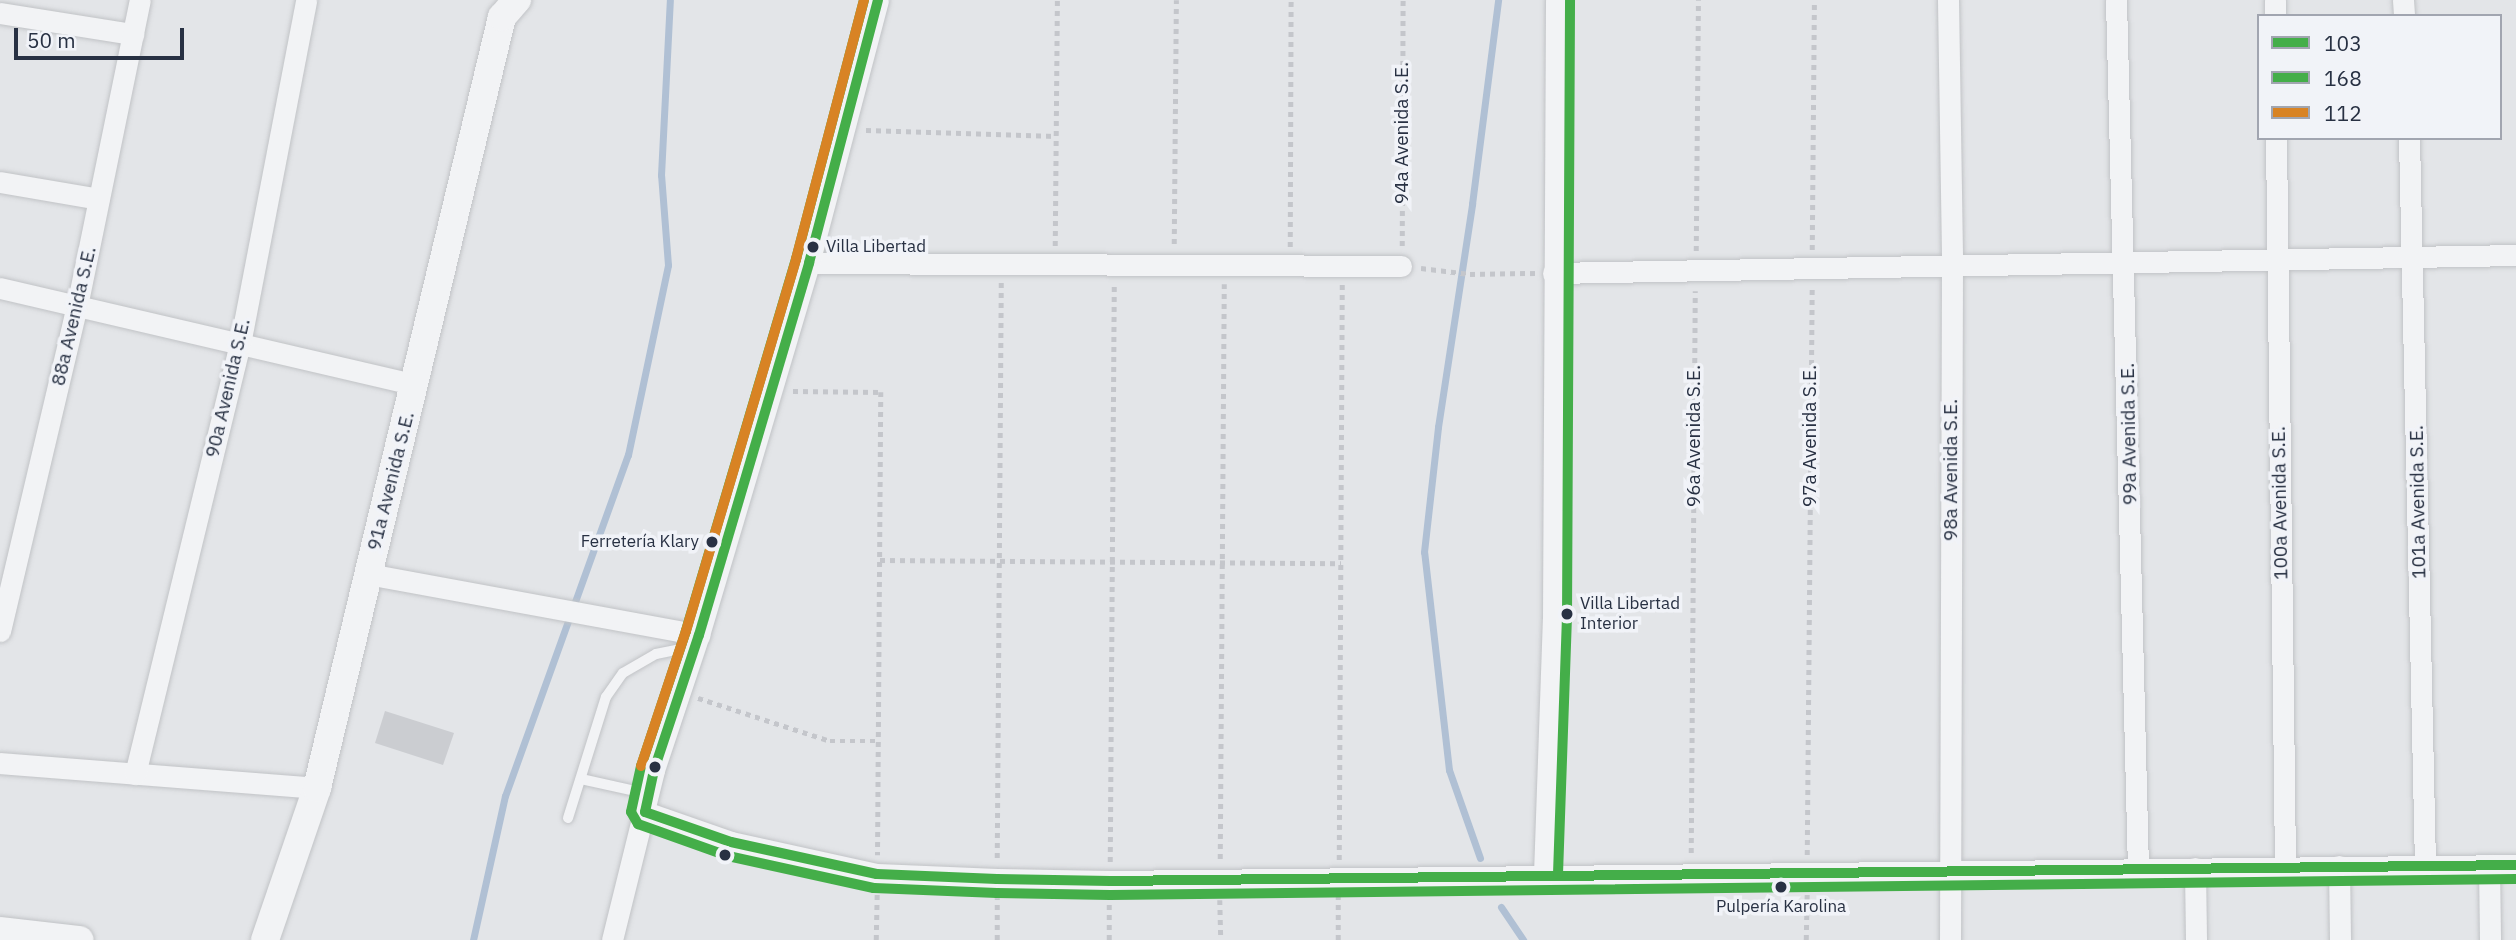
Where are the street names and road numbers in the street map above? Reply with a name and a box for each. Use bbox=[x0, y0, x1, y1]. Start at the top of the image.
street label: 94a Avenida S.E. bbox=[1391, 62, 1413, 204]
street label: 88a Avenida S.E. bbox=[47, 244, 101, 388]
street label: 90a Avenida S.E. bbox=[201, 316, 255, 460]
street label: 99a Avenida S.E. bbox=[2116, 363, 2142, 505]
street label: 96a Avenida S.E. bbox=[1683, 365, 1705, 507]
street label: 97a Avenida S.E. bbox=[1799, 365, 1821, 507]
street label: 98a Avenida S.E. bbox=[1940, 399, 1962, 541]
street label: 91a Avenida S.E. bbox=[363, 409, 419, 553]
street label: 101a Avenida S.E. bbox=[2405, 425, 2431, 579]
street label: 100a Avenida S.E. bbox=[2267, 426, 2293, 580]

